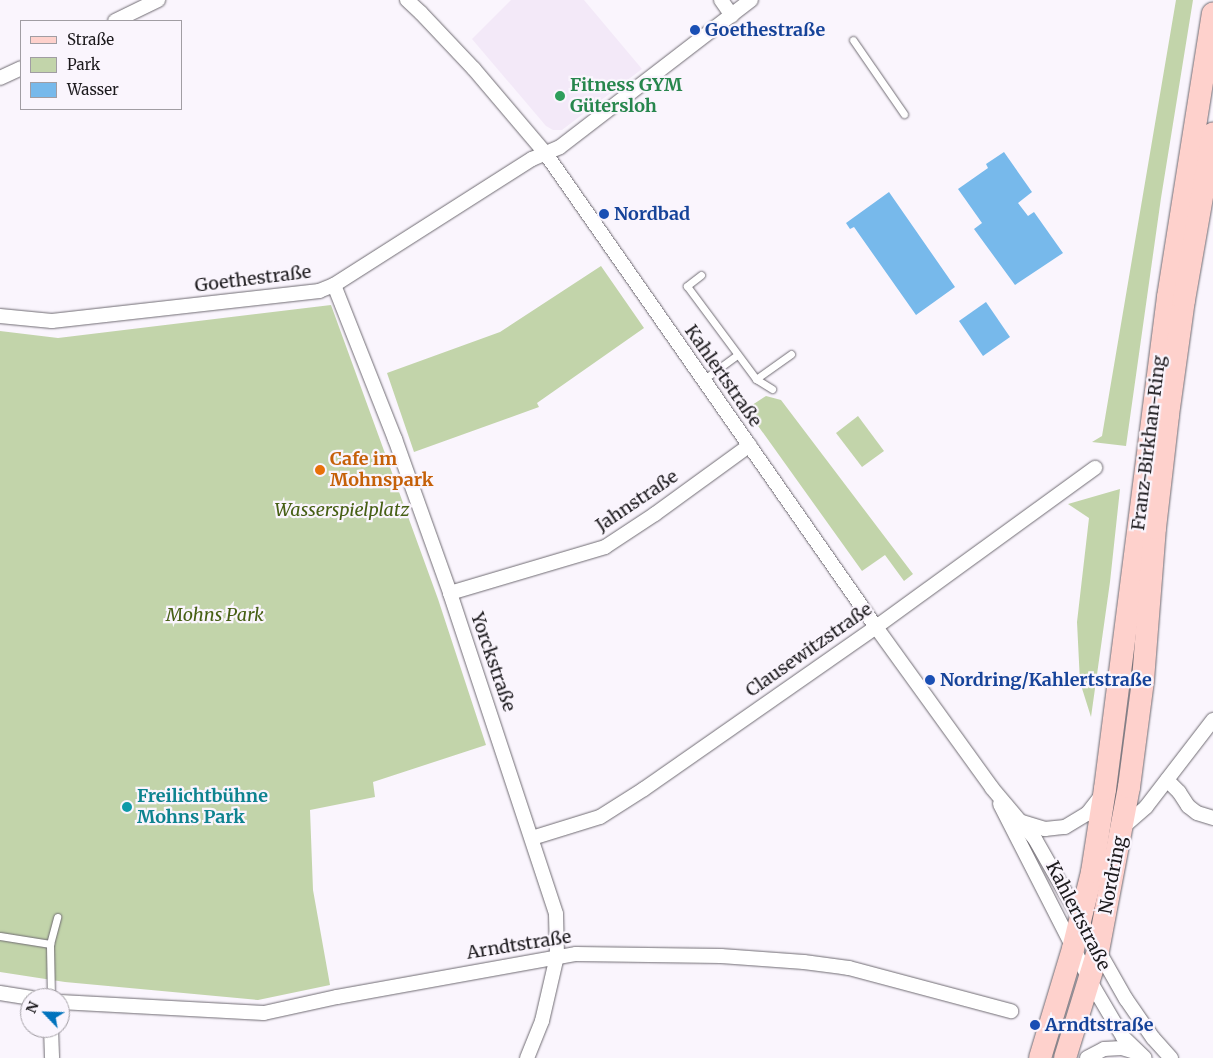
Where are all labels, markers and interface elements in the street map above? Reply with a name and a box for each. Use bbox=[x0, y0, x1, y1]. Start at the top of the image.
place label: Goethestraße bbox=[705, 19, 825, 41]
legend bbox=[20, 20, 182, 110]
marker: Goethestraße bbox=[689, 24, 701, 36]
text: Straße bbox=[67, 30, 114, 49]
text: Park bbox=[67, 55, 100, 74]
place label: Fitness GYM Gütersloh bbox=[570, 75, 682, 118]
text: Wasser bbox=[67, 80, 119, 99]
marker: Fitness GYM Gütersloh bbox=[554, 90, 566, 102]
place label: Nordbad bbox=[614, 203, 690, 225]
marker: Nordbad bbox=[598, 208, 610, 220]
street label: Goethestraße bbox=[194, 261, 312, 297]
street label: Kahlertstraße bbox=[680, 321, 766, 431]
street label: Franz-Birkhan-Ring bbox=[1128, 354, 1170, 532]
place label: Cafe im Mohnspark bbox=[330, 449, 433, 492]
marker: Cafe im Mohnspark bbox=[314, 464, 326, 476]
street label: Jahnstraße bbox=[592, 466, 682, 536]
park label: Wasserspielplatz bbox=[275, 499, 409, 521]
street label: Clausewitzstraße bbox=[742, 598, 876, 702]
park label: Mohns Park bbox=[166, 604, 264, 626]
street label: Yorckstraße bbox=[466, 610, 520, 714]
place label: Nordring/Kahlertstraße bbox=[940, 669, 1152, 691]
marker: Nordring/Kahlertstraße bbox=[924, 674, 936, 686]
place label: Freilichtbühne Mohns Park bbox=[137, 786, 268, 829]
marker: Freilichtbühne Mohns Park bbox=[121, 801, 133, 813]
street label: Nordring bbox=[1095, 834, 1131, 916]
street label: Kahlertstraße bbox=[1041, 858, 1115, 974]
street label: Arndtstraße bbox=[465, 926, 573, 964]
north arrow bbox=[20, 988, 70, 1038]
text: N bbox=[22, 999, 43, 1016]
place label: Arndtstraße bbox=[1045, 1014, 1154, 1036]
marker: Arndtstraße bbox=[1029, 1019, 1041, 1031]

